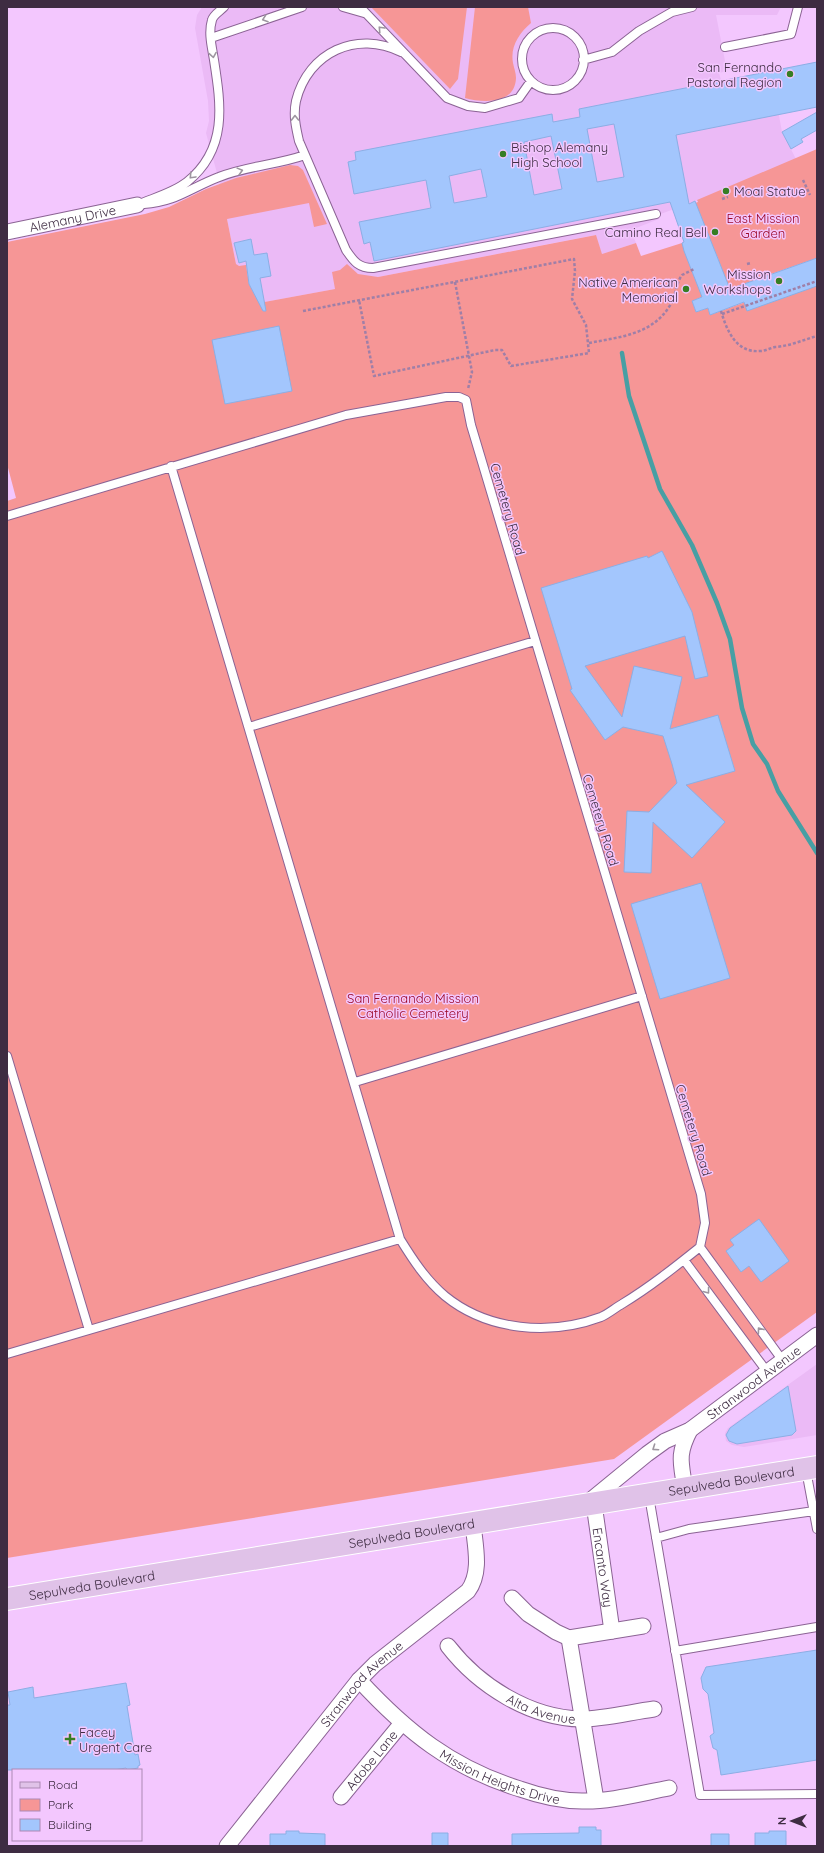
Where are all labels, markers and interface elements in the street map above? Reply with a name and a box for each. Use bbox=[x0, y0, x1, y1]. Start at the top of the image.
one-way arrow bbox=[261, 15, 268, 23]
one-way arrow bbox=[378, 27, 385, 34]
one-way arrow bbox=[209, 51, 217, 58]
place label: San Fernando Pastoral Region bbox=[687, 59, 782, 90]
marker: San Fernando Pastoral Region bbox=[785, 69, 795, 79]
one-way arrow bbox=[291, 115, 299, 121]
place label: Bishop Alemany High School bbox=[511, 139, 608, 170]
marker: Bishop Alemany High School bbox=[498, 149, 508, 159]
one-way arrow bbox=[236, 167, 243, 176]
one-way arrow bbox=[190, 171, 197, 179]
place label: Moai Statue bbox=[734, 183, 806, 199]
marker: Moai Statue bbox=[721, 186, 731, 196]
street label: Alemany Drive bbox=[28, 202, 117, 235]
park label: East Mission Garden bbox=[726, 210, 800, 241]
place label: Camino Real Bell bbox=[605, 224, 707, 240]
marker: Camino Real Bell bbox=[710, 227, 720, 237]
place label: Mission Workshops bbox=[704, 266, 771, 297]
place label: Native American Memorial bbox=[578, 274, 678, 305]
marker: Mission Workshops bbox=[774, 276, 784, 286]
marker: Native American Memorial bbox=[681, 284, 691, 294]
street label: Cemetery Road bbox=[487, 461, 529, 557]
street label: Cemetery Road bbox=[579, 772, 623, 868]
park label: San Fernando Mission Catholic Cemetery bbox=[347, 990, 479, 1021]
street label: Cemetery Road bbox=[672, 1082, 716, 1178]
one-way arrow bbox=[702, 1287, 709, 1294]
one-way arrow bbox=[758, 1327, 765, 1334]
street label: Stranwood Avenue bbox=[704, 1342, 804, 1423]
one-way arrow bbox=[652, 1443, 659, 1451]
street label: Sepulveda Boulevard bbox=[667, 1463, 796, 1499]
street label: Sepulveda Boulevard bbox=[348, 1515, 476, 1551]
street label: Encanto Way bbox=[589, 1526, 617, 1608]
street label: Sepulveda Boulevard bbox=[28, 1567, 156, 1603]
street label: Stranwood Avenue bbox=[317, 1637, 406, 1730]
street label: Alta Avenue bbox=[504, 1690, 576, 1727]
place label: Facey Urgent Care bbox=[79, 1724, 152, 1755]
street label: Adobe Lane bbox=[342, 1727, 401, 1793]
marker: Facey Urgent Care bbox=[64, 1733, 76, 1745]
street label: Mission Heights Drive bbox=[437, 1746, 561, 1807]
legend bbox=[12, 1769, 142, 1841]
text: Road bbox=[48, 1777, 78, 1792]
text: Park bbox=[48, 1797, 73, 1812]
north arrow bbox=[772, 1801, 812, 1841]
text: Building bbox=[48, 1817, 92, 1832]
text: N bbox=[775, 1817, 789, 1825]

